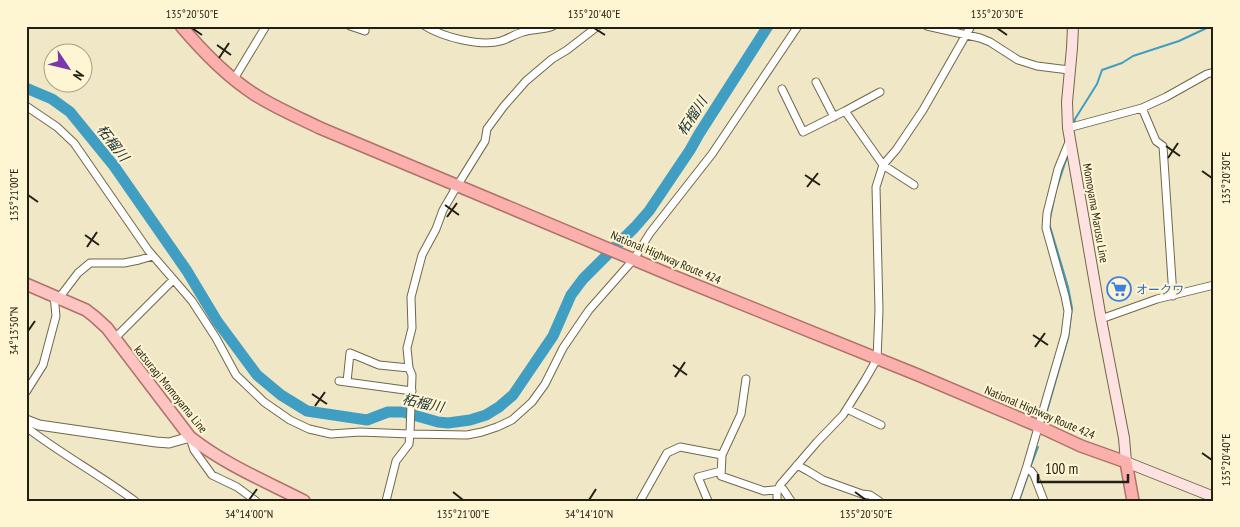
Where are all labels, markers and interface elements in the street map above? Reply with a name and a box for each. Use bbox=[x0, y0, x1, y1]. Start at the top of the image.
text: 135°20'50"E bbox=[166, 6, 218, 21]
text: 135°20'40"E bbox=[568, 6, 620, 21]
text: 135°20'30"E bbox=[971, 6, 1023, 21]
north arrow bbox=[42, 42, 92, 92]
text: N bbox=[69, 67, 88, 84]
water label: 柘榴川 bbox=[673, 92, 712, 139]
water label: 柘榴川 bbox=[93, 121, 134, 167]
text: 135°20'30"E bbox=[1218, 152, 1233, 204]
street label: Momoyama Marusu Line bbox=[1080, 162, 1112, 264]
text: 135°21'00"E bbox=[6, 169, 21, 221]
street label: National Highway Route 424 bbox=[609, 227, 724, 287]
supermarket icon: オークワ bbox=[1106, 276, 1132, 302]
place label: オークワ bbox=[1136, 282, 1184, 297]
text: 34°13'50"N bbox=[6, 307, 21, 355]
street label: katsuragi Momoyama Line bbox=[131, 342, 211, 436]
street label: National Highway Route 424 bbox=[983, 382, 1098, 442]
water label: 柘榴川 bbox=[401, 390, 447, 417]
text: 135°20'40"E bbox=[1218, 434, 1233, 486]
scale bar bbox=[1038, 452, 1128, 484]
text: 100 m bbox=[1045, 459, 1078, 478]
text: 34°14'00"N bbox=[225, 506, 273, 521]
text: 135°21'00"E bbox=[437, 506, 489, 521]
text: 34°14'10"N bbox=[565, 506, 613, 521]
text: 135°20'50"E bbox=[840, 506, 892, 521]

